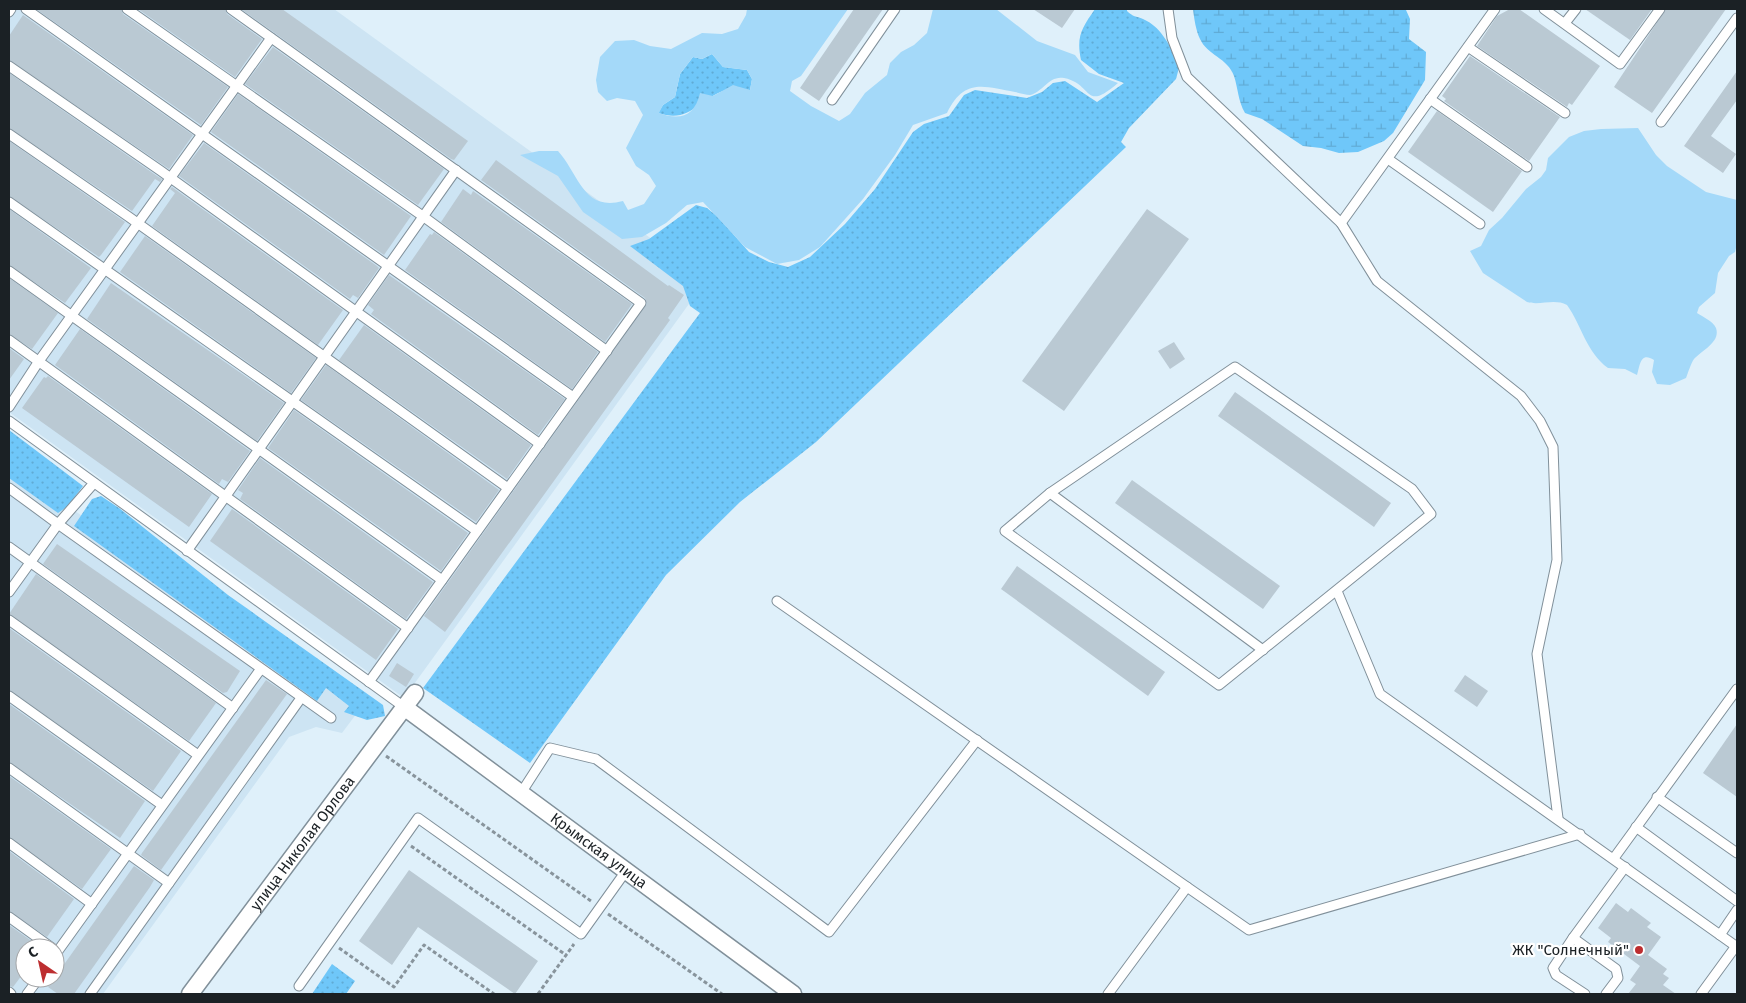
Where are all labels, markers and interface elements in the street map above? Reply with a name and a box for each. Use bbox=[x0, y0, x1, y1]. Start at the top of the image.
street label: улица Николая Орлова bbox=[246, 773, 359, 914]
street label: Крымская улица bbox=[547, 809, 651, 892]
north arrow bbox=[15, 938, 65, 988]
place label: ЖК "Солнечный" bbox=[1512, 941, 1629, 959]
text: С bbox=[25, 943, 41, 962]
marker: ЖК "Солнечный" bbox=[1633, 944, 1645, 956]

